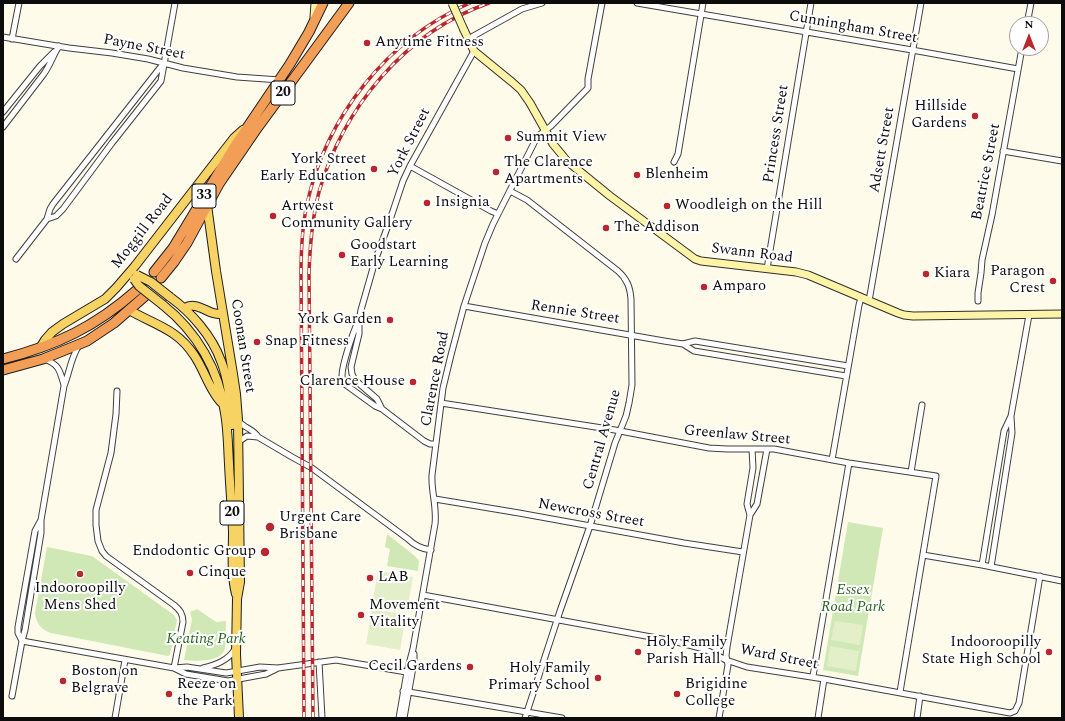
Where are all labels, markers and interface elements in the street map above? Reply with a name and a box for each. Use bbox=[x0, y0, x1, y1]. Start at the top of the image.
street label: Cunningham Street bbox=[787, 8, 919, 48]
north arrow bbox=[1009, 16, 1049, 56]
text: N bbox=[1025, 16, 1033, 33]
street label: Payne Street bbox=[102, 31, 186, 65]
place label: Anytime Fitness bbox=[375, 34, 484, 52]
marker: Anytime Fitness bbox=[362, 38, 372, 48]
road number: 20 bbox=[271, 81, 295, 105]
street label: Princess Street bbox=[760, 84, 794, 184]
place label: Hillside Gardens bbox=[911, 98, 967, 133]
street label: York Street bbox=[385, 105, 435, 181]
street label: Adsett Street bbox=[867, 106, 899, 194]
marker: Hillside Gardens bbox=[970, 111, 980, 121]
street label: Beatrice Street bbox=[969, 122, 1005, 222]
place label: Summit View bbox=[516, 129, 606, 147]
marker: Summit View bbox=[503, 133, 513, 143]
place label: York Street Early Education bbox=[260, 151, 366, 186]
place label: The Clarence Apartments bbox=[504, 154, 593, 189]
marker: York Street Early Education bbox=[369, 164, 379, 174]
place label: Blenheim bbox=[645, 166, 709, 184]
marker: The Clarence Apartments bbox=[491, 167, 501, 177]
marker: Blenheim bbox=[632, 170, 642, 180]
road number: 33 bbox=[192, 184, 216, 208]
street label: Moggill Road bbox=[108, 191, 178, 273]
place label: Insignia bbox=[435, 194, 489, 212]
place label: Woodleigh on the Hill bbox=[675, 197, 822, 215]
place label: Artwest Community Gallery bbox=[281, 198, 412, 233]
marker: Insignia bbox=[422, 198, 432, 208]
marker: Woodleigh on the Hill bbox=[662, 201, 672, 211]
marker: Artwest Community Gallery bbox=[268, 211, 278, 221]
place label: The Addison bbox=[614, 219, 700, 237]
marker: The Addison bbox=[601, 223, 611, 233]
place label: Goodstart Early Learning bbox=[350, 237, 449, 272]
street label: Swann Road bbox=[710, 240, 794, 268]
marker: Goodstart Early Learning bbox=[337, 250, 347, 260]
place label: Paragon Crest bbox=[990, 263, 1045, 298]
place label: Kiara bbox=[934, 265, 970, 283]
marker: Kiara bbox=[921, 269, 931, 279]
marker: Paragon Crest bbox=[1048, 276, 1058, 286]
place label: Amparo bbox=[712, 278, 766, 296]
marker: Amparo bbox=[699, 282, 709, 292]
street label: Rennie Street bbox=[529, 297, 621, 329]
street label: Coonan Street bbox=[226, 298, 258, 394]
place label: York Garden bbox=[297, 311, 382, 329]
marker: York Garden bbox=[385, 315, 395, 325]
street label: Clarence Road bbox=[418, 330, 454, 428]
place label: Snap Fitness bbox=[265, 333, 349, 351]
marker: Snap Fitness bbox=[252, 337, 262, 347]
place label: Clarence House bbox=[300, 373, 405, 391]
marker: Clarence House bbox=[408, 377, 418, 387]
street label: Central Avenue bbox=[580, 388, 626, 492]
street label: Greenlaw Street bbox=[683, 422, 791, 450]
street label: Newcross Street bbox=[536, 496, 646, 532]
road number: 20 bbox=[220, 501, 244, 525]
place label: Urgent Care Brisbane bbox=[279, 509, 361, 544]
marker: Urgent Care Brisbane bbox=[264, 521, 276, 533]
place label: Endodontic Group bbox=[132, 543, 256, 561]
marker: Endodontic Group bbox=[259, 546, 271, 558]
place label: Cinque bbox=[198, 564, 246, 582]
marker: Cinque bbox=[185, 568, 195, 578]
marker: Indooroopilly Mens Shed bbox=[75, 569, 85, 579]
place label: LAB bbox=[378, 569, 408, 587]
marker: LAB bbox=[365, 573, 375, 583]
place label: Indooroopilly Mens Shed bbox=[35, 580, 125, 615]
park label: Essex Road Park bbox=[821, 582, 885, 617]
place label: Movement Vitality bbox=[369, 597, 440, 632]
marker: Movement Vitality bbox=[356, 610, 366, 620]
park label: Keating Park bbox=[166, 631, 246, 649]
place label: Holy Family Parish Hall bbox=[646, 634, 727, 669]
place label: Indooroopilly State High School bbox=[922, 634, 1041, 669]
street label: Ward Street bbox=[738, 642, 820, 674]
marker: Holy Family Parish Hall bbox=[633, 647, 643, 657]
marker: Indooroopilly State High School bbox=[1044, 647, 1054, 657]
place label: Cecil Gardens bbox=[368, 658, 462, 676]
place label: Holy Family Primary School bbox=[488, 660, 590, 695]
marker: Cecil Gardens bbox=[465, 662, 475, 672]
place label: Boston on Belgrave bbox=[71, 663, 138, 698]
marker: Holy Family Primary School bbox=[593, 673, 603, 683]
marker: Boston on Belgrave bbox=[58, 676, 68, 686]
place label: Reeze on the Park bbox=[177, 676, 236, 711]
place label: Brigidine College bbox=[685, 676, 747, 711]
marker: Reeze on the Park bbox=[164, 689, 174, 699]
marker: Brigidine College bbox=[672, 689, 682, 699]

